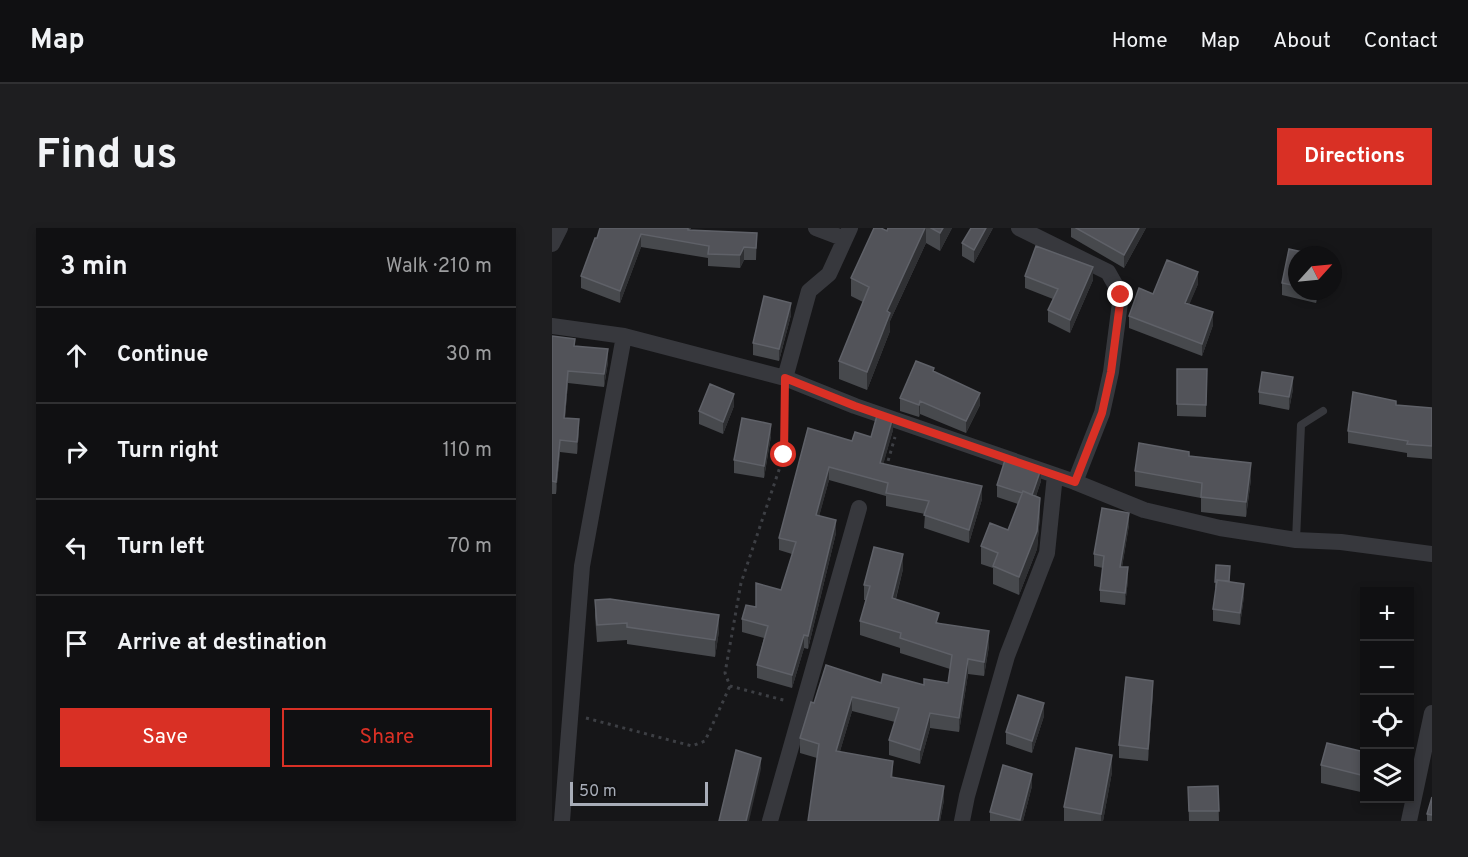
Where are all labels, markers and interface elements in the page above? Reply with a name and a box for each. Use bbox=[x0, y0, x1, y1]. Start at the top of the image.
text: Map bbox=[30, 23, 85, 59]
text: Home bbox=[1112, 28, 1168, 55]
text: Map bbox=[1201, 28, 1240, 55]
text: About bbox=[1273, 28, 1331, 55]
text: Contact bbox=[1364, 28, 1438, 55]
button: Directions bbox=[1277, 128, 1432, 185]
text: Find us bbox=[36, 130, 177, 183]
north arrow bbox=[1288, 246, 1342, 300]
text: 3 min bbox=[60, 251, 128, 284]
text: Walk · 210 m bbox=[386, 254, 492, 280]
route end bbox=[1107, 281, 1133, 307]
icon: ahead bbox=[60, 339, 93, 372]
text: Continue bbox=[117, 342, 208, 369]
text: 30 m bbox=[446, 342, 492, 368]
icon: right bbox=[60, 435, 93, 468]
text: Turn right bbox=[117, 438, 219, 465]
text: 110 m bbox=[443, 438, 492, 464]
route start bbox=[770, 441, 796, 467]
icon: left bbox=[60, 531, 93, 564]
text: Turn left bbox=[117, 534, 205, 561]
text: 70 m bbox=[448, 534, 492, 560]
map controls bbox=[1360, 587, 1414, 803]
button: + bbox=[1360, 587, 1414, 641]
icon: arrive bbox=[60, 627, 93, 660]
text: Arrive at destination bbox=[117, 630, 327, 657]
button: − bbox=[1360, 641, 1414, 695]
button: locate bbox=[1360, 695, 1414, 749]
button: Save bbox=[60, 708, 270, 767]
button: Share bbox=[282, 708, 492, 767]
button: layers bbox=[1360, 749, 1414, 803]
scale bar bbox=[570, 779, 708, 806]
text: 50 m bbox=[579, 782, 617, 802]

